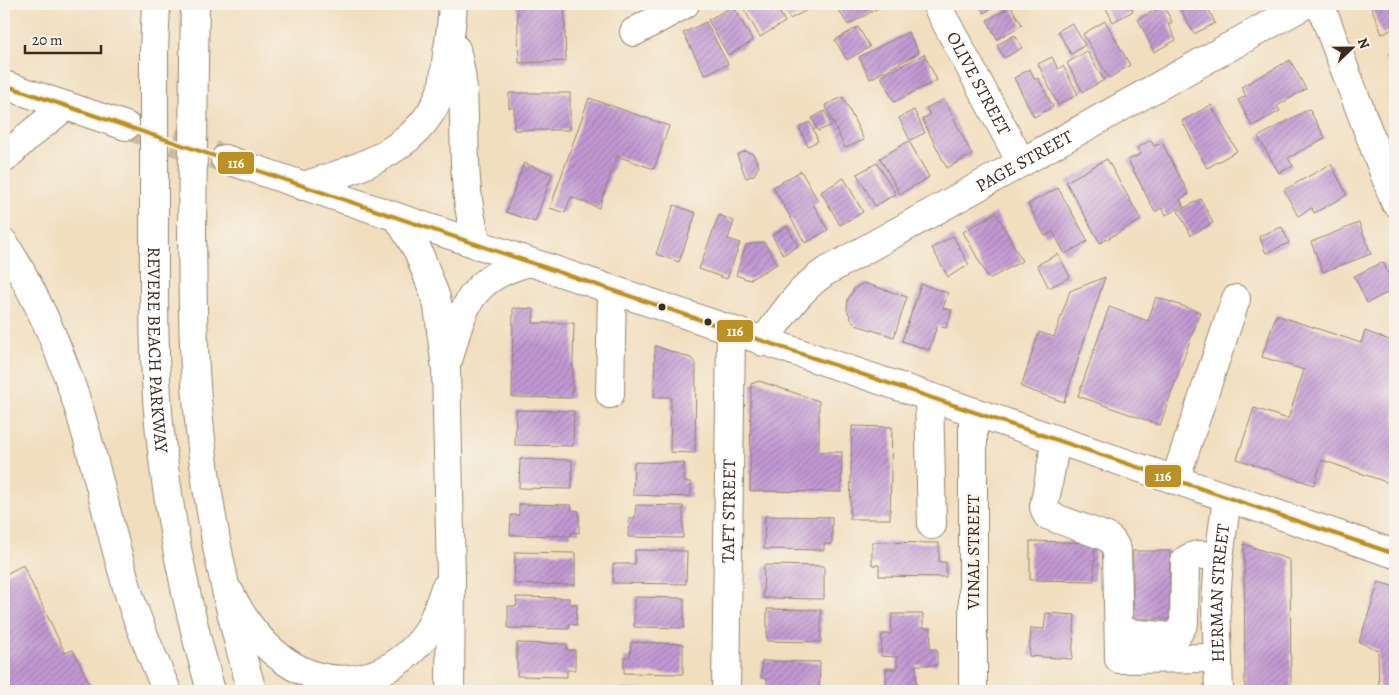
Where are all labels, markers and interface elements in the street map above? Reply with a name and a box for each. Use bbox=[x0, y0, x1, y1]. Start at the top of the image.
scale bar bbox=[25, 22, 101, 54]
north arrow bbox=[1326, 22, 1376, 72]
street label: OLIVE STREET bbox=[941, 27, 1016, 139]
text: 20 m bbox=[32, 30, 63, 50]
text: N bbox=[1353, 35, 1374, 52]
street label: PAGE STREET bbox=[971, 124, 1077, 198]
line badge: 116 bbox=[217, 151, 255, 175]
text: 116 bbox=[228, 154, 245, 173]
street label: REVERE BEACH PARKWAY bbox=[142, 247, 174, 456]
unlabelled marker bbox=[657, 302, 667, 312]
unlabelled marker bbox=[703, 317, 713, 327]
line badge: 116 bbox=[716, 319, 754, 343]
text: 116 bbox=[727, 322, 744, 341]
street label: TAFT STREET bbox=[716, 459, 741, 563]
line badge: 116 bbox=[1144, 464, 1182, 488]
text: 116 bbox=[1155, 467, 1172, 486]
street label: VINAL STREET bbox=[961, 494, 985, 610]
street label: HERMAN STREET bbox=[1204, 522, 1235, 663]

